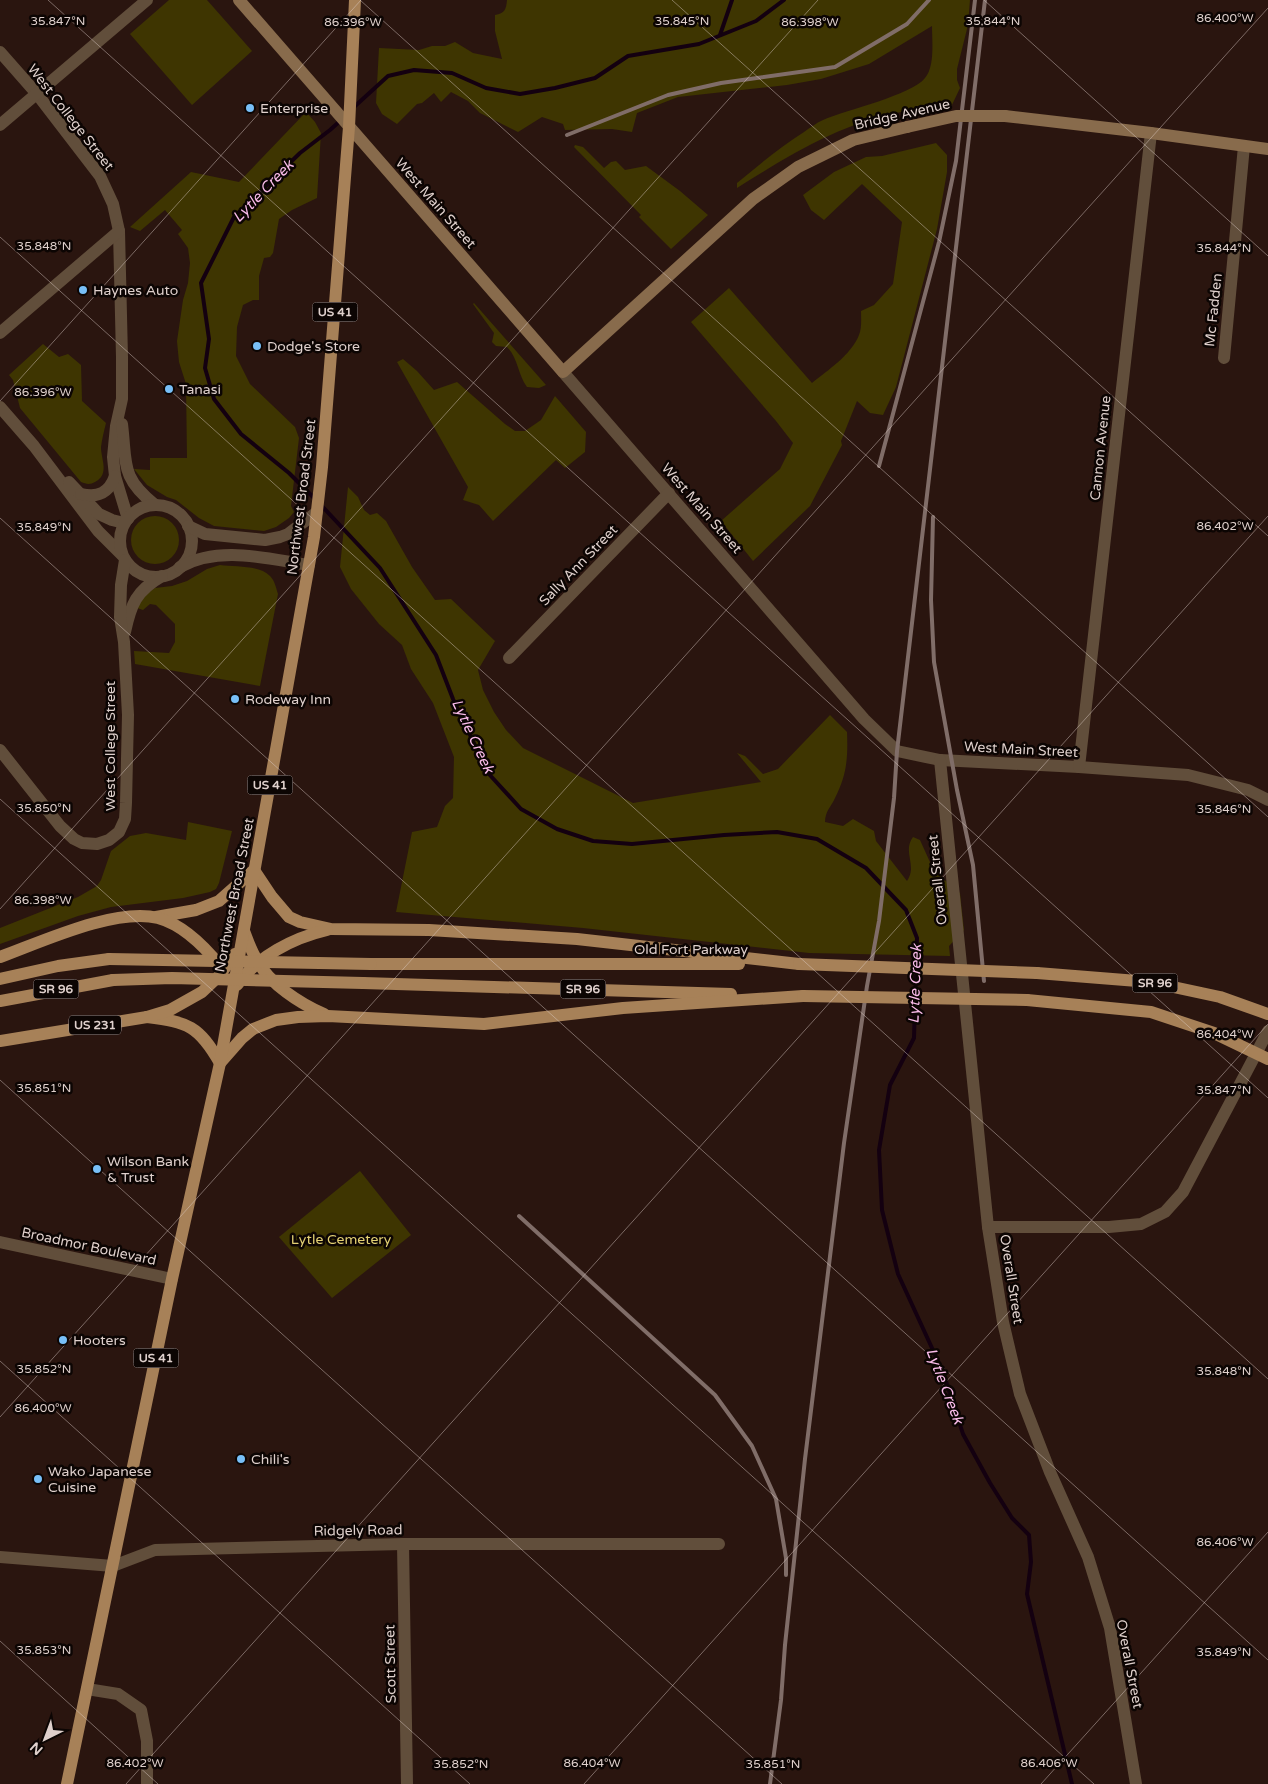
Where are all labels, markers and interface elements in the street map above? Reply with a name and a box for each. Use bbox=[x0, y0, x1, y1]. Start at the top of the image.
text: 86.400°W bbox=[1196, 11, 1254, 25]
text: 35.847°N bbox=[30, 14, 86, 28]
text: 35.845°N bbox=[655, 14, 709, 28]
text: 35.844°N bbox=[966, 14, 1020, 28]
text: 86.396°W bbox=[324, 15, 382, 29]
text: 86.398°W bbox=[781, 15, 839, 29]
street label: West College Street bbox=[24, 61, 118, 174]
street label: Bridge Avenue bbox=[853, 95, 952, 134]
place label: Enterprise bbox=[260, 100, 328, 117]
marker: Enterprise bbox=[244, 102, 256, 114]
water label: Lytle Creek bbox=[229, 155, 298, 226]
street label: West Main Street bbox=[392, 155, 480, 252]
text: 35.848°N bbox=[17, 239, 71, 253]
text: 35.844°N bbox=[1197, 241, 1251, 255]
street label: Mc Fadden bbox=[1201, 272, 1226, 348]
place label: Haynes Auto bbox=[93, 282, 178, 299]
marker: Haynes Auto bbox=[77, 284, 89, 296]
road number: US 41 bbox=[312, 302, 358, 322]
place label: Dodge's Store bbox=[267, 338, 360, 355]
marker: Dodge's Store bbox=[251, 340, 263, 352]
place label: Tanasi bbox=[179, 381, 221, 398]
marker: Tanasi bbox=[163, 383, 175, 395]
text: 86.396°W bbox=[14, 385, 72, 399]
street label: Cannon Avenue bbox=[1087, 395, 1114, 501]
street label: Northwest Broad Street bbox=[284, 418, 320, 576]
street label: West Main Street bbox=[658, 460, 746, 557]
text: 86.402°W bbox=[1196, 519, 1254, 533]
text: 35.849°N bbox=[17, 520, 71, 534]
street label: Sally Ann Street bbox=[536, 521, 622, 609]
street label: West College Street bbox=[102, 680, 119, 811]
place label: Rodeway Inn bbox=[245, 691, 331, 708]
marker: Rodeway Inn bbox=[229, 693, 241, 705]
water label: Lytle Creek bbox=[448, 696, 499, 778]
street label: West Main Street bbox=[964, 738, 1079, 761]
road number: US 41 bbox=[248, 776, 292, 794]
text: 35.850°N bbox=[17, 801, 71, 815]
text: 35.846°N bbox=[1197, 802, 1251, 816]
street label: Northwest Broad Street bbox=[211, 816, 258, 974]
street label: Overall Street bbox=[924, 833, 951, 926]
text: 86.398°W bbox=[14, 893, 72, 907]
street label: Old Fort Parkway bbox=[634, 941, 749, 958]
water label: Lytle Creek bbox=[905, 942, 925, 1024]
road number: SR 96 bbox=[1132, 974, 1178, 992]
road number: SR 96 bbox=[34, 980, 78, 999]
road number: SR 96 bbox=[560, 980, 606, 999]
road number: US 231 bbox=[69, 1016, 121, 1034]
text: 86.404°W bbox=[1196, 1027, 1254, 1041]
text: 35.851°N bbox=[17, 1081, 71, 1095]
text: 35.847°N bbox=[1196, 1083, 1252, 1097]
place label: Wilson Bank & Trust bbox=[107, 1153, 189, 1186]
marker: Wilson Bank & Trust bbox=[91, 1163, 103, 1175]
street label: Broadmor Boulevard bbox=[20, 1224, 158, 1269]
park label: Lytle Cemetery bbox=[291, 1231, 392, 1248]
street label: Overall Street bbox=[996, 1233, 1027, 1326]
place label: Hooters bbox=[73, 1332, 126, 1349]
marker: Hooters bbox=[57, 1334, 69, 1346]
water label: Lytle Creek bbox=[922, 1345, 968, 1428]
road number: US 41 bbox=[134, 1349, 178, 1368]
text: 35.852°N bbox=[17, 1362, 71, 1376]
text: 35.848°N bbox=[1197, 1364, 1251, 1378]
text: 86.400°W bbox=[14, 1401, 72, 1415]
place label: Chili's bbox=[251, 1451, 290, 1468]
marker: Chili's bbox=[235, 1453, 247, 1465]
place label: Wako Japanese Cuisine bbox=[48, 1463, 151, 1496]
marker: Wako Japanese Cuisine bbox=[32, 1473, 44, 1485]
street label: Ridgely Road bbox=[313, 1521, 403, 1540]
text: 86.406°W bbox=[1196, 1535, 1254, 1549]
street label: Overall Street bbox=[1113, 1618, 1147, 1711]
street label: Scott Street bbox=[381, 1624, 400, 1704]
text: 35.853°N bbox=[17, 1643, 71, 1657]
text: 35.849°N bbox=[1197, 1645, 1251, 1659]
north arrow bbox=[20, 1714, 70, 1764]
text: N bbox=[27, 1738, 47, 1758]
text: 86.402°W bbox=[106, 1756, 164, 1770]
text: 86.404°W bbox=[563, 1756, 621, 1770]
text: 86.406°W bbox=[1020, 1756, 1078, 1770]
text: 35.852°N bbox=[434, 1757, 488, 1771]
text: 35.851°N bbox=[746, 1757, 800, 1771]

